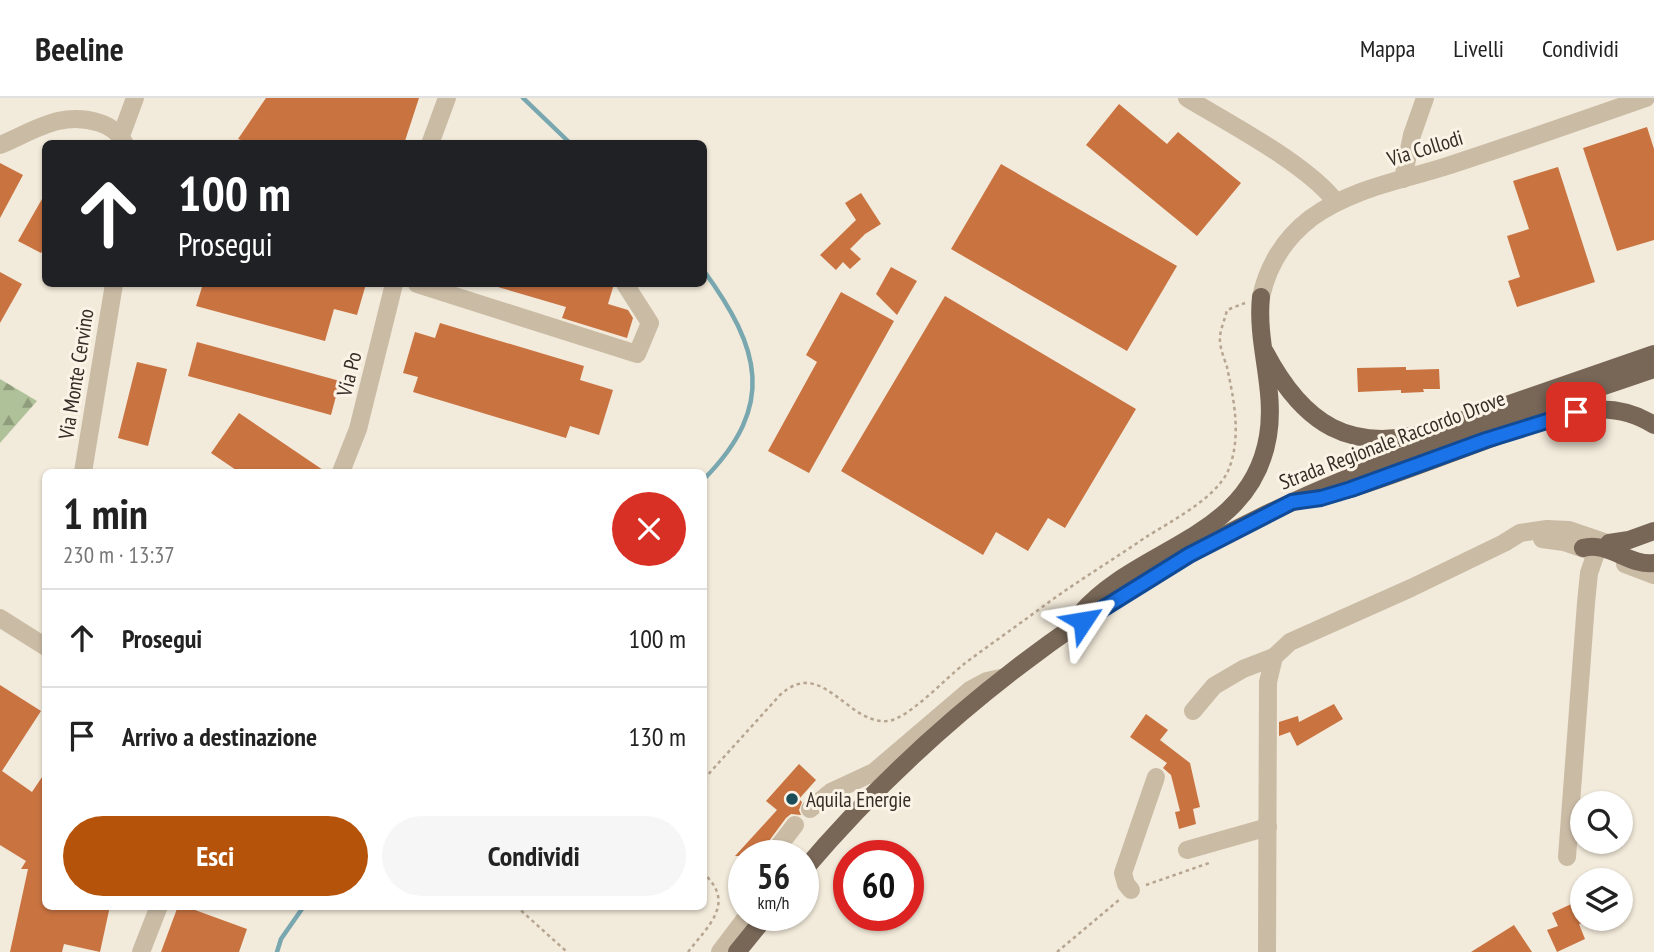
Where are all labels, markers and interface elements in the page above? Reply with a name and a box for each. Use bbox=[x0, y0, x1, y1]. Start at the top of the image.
text: Beeline bbox=[35, 27, 124, 70]
text: Mappa bbox=[1360, 33, 1415, 64]
text: Livelli bbox=[1453, 33, 1504, 64]
text: Condividi bbox=[1542, 33, 1619, 64]
street label: Via Collodi bbox=[1383, 124, 1466, 173]
text: 100 m bbox=[178, 161, 291, 225]
icon: ahead bbox=[63, 168, 154, 259]
text: Prosegui bbox=[178, 223, 273, 265]
street label: Via Monte Cervino bbox=[52, 307, 100, 442]
street label: Via Po bbox=[330, 349, 368, 400]
pin bbox=[1546, 382, 1606, 442]
street label: Strada Regionale Raccordo Drove bbox=[1275, 384, 1509, 496]
icon: arrive bbox=[1557, 393, 1595, 431]
text: 1 min bbox=[63, 486, 148, 541]
button: close bbox=[612, 492, 686, 566]
text: 230 m · 13:37 bbox=[63, 540, 175, 569]
position arrow bbox=[1046, 584, 1120, 658]
icon: ahead bbox=[63, 619, 101, 657]
text: Prosegui bbox=[122, 622, 202, 655]
text: 100 m bbox=[628, 622, 686, 655]
icon: arrive bbox=[63, 717, 101, 755]
text: Arrivo a destinazione bbox=[122, 720, 317, 753]
text: 130 m bbox=[628, 720, 686, 753]
place label: Aquila Energie bbox=[806, 786, 911, 813]
marker: Aquila Energie bbox=[784, 791, 800, 807]
map controls bbox=[1570, 791, 1633, 931]
button: search bbox=[1570, 791, 1633, 854]
button: Esci bbox=[63, 816, 368, 896]
button: Condividi bbox=[382, 816, 686, 896]
speed limit sign: 60 bbox=[833, 840, 924, 931]
text: 56 bbox=[757, 853, 790, 899]
button: layers bbox=[1570, 868, 1633, 931]
text: km/h bbox=[758, 891, 789, 914]

